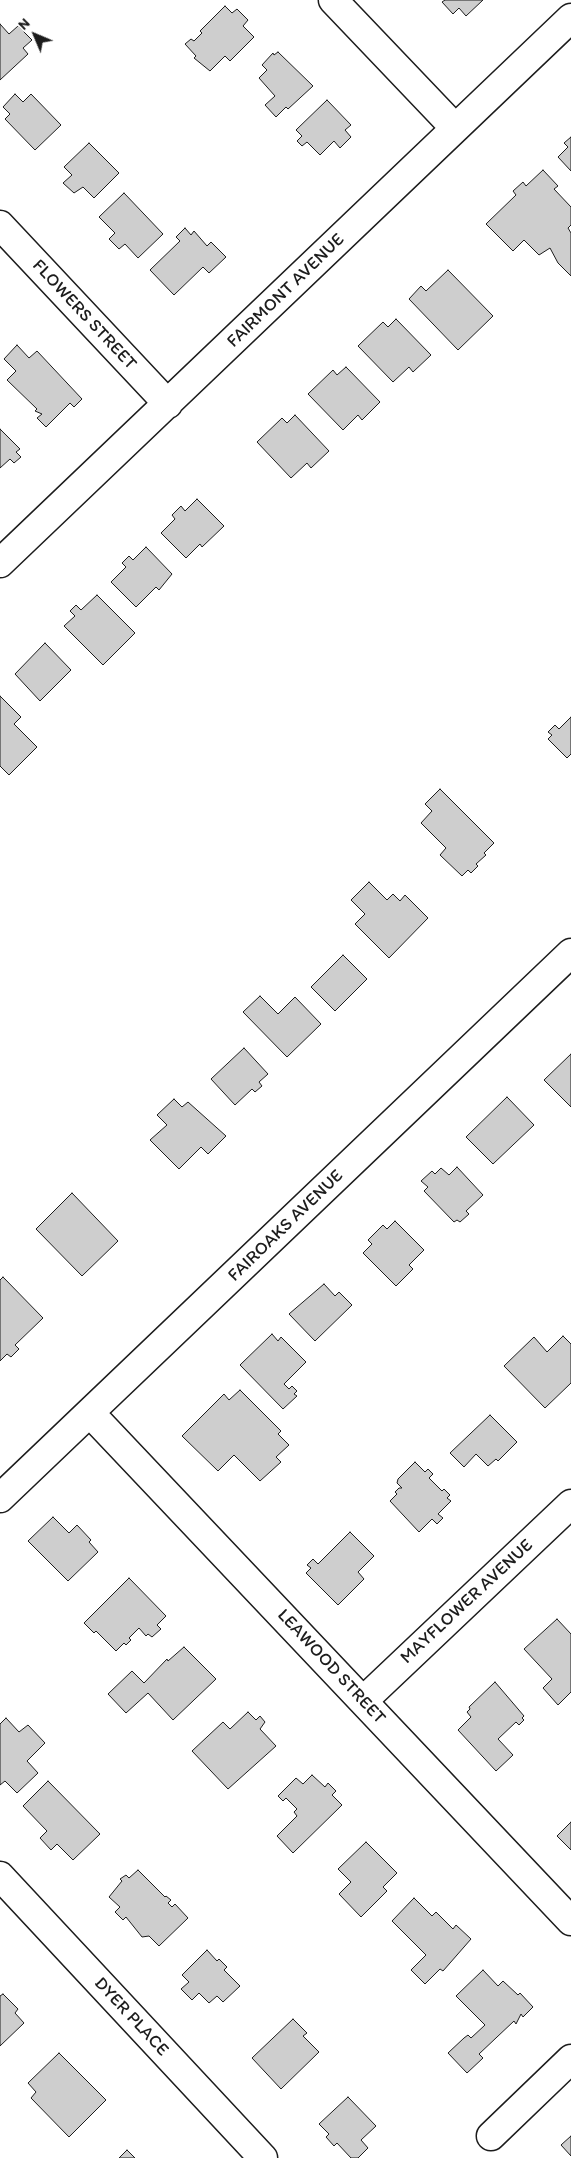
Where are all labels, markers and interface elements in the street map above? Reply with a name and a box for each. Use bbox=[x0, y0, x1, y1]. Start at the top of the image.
north arrow bbox=[10, 10, 60, 60]
text: N bbox=[15, 15, 33, 33]
street label: FAIRMONT AVENUE bbox=[223, 229, 349, 353]
street label: FLOWERS STREET bbox=[27, 255, 141, 375]
street label: FAIROAKS AVENUE bbox=[224, 1166, 348, 1286]
street label: MAYFLOWER AVENUE bbox=[396, 1535, 538, 1669]
street label: LEAWOOD STREET bbox=[272, 1605, 390, 1729]
street label: DYER PLACE bbox=[89, 1973, 173, 2061]

